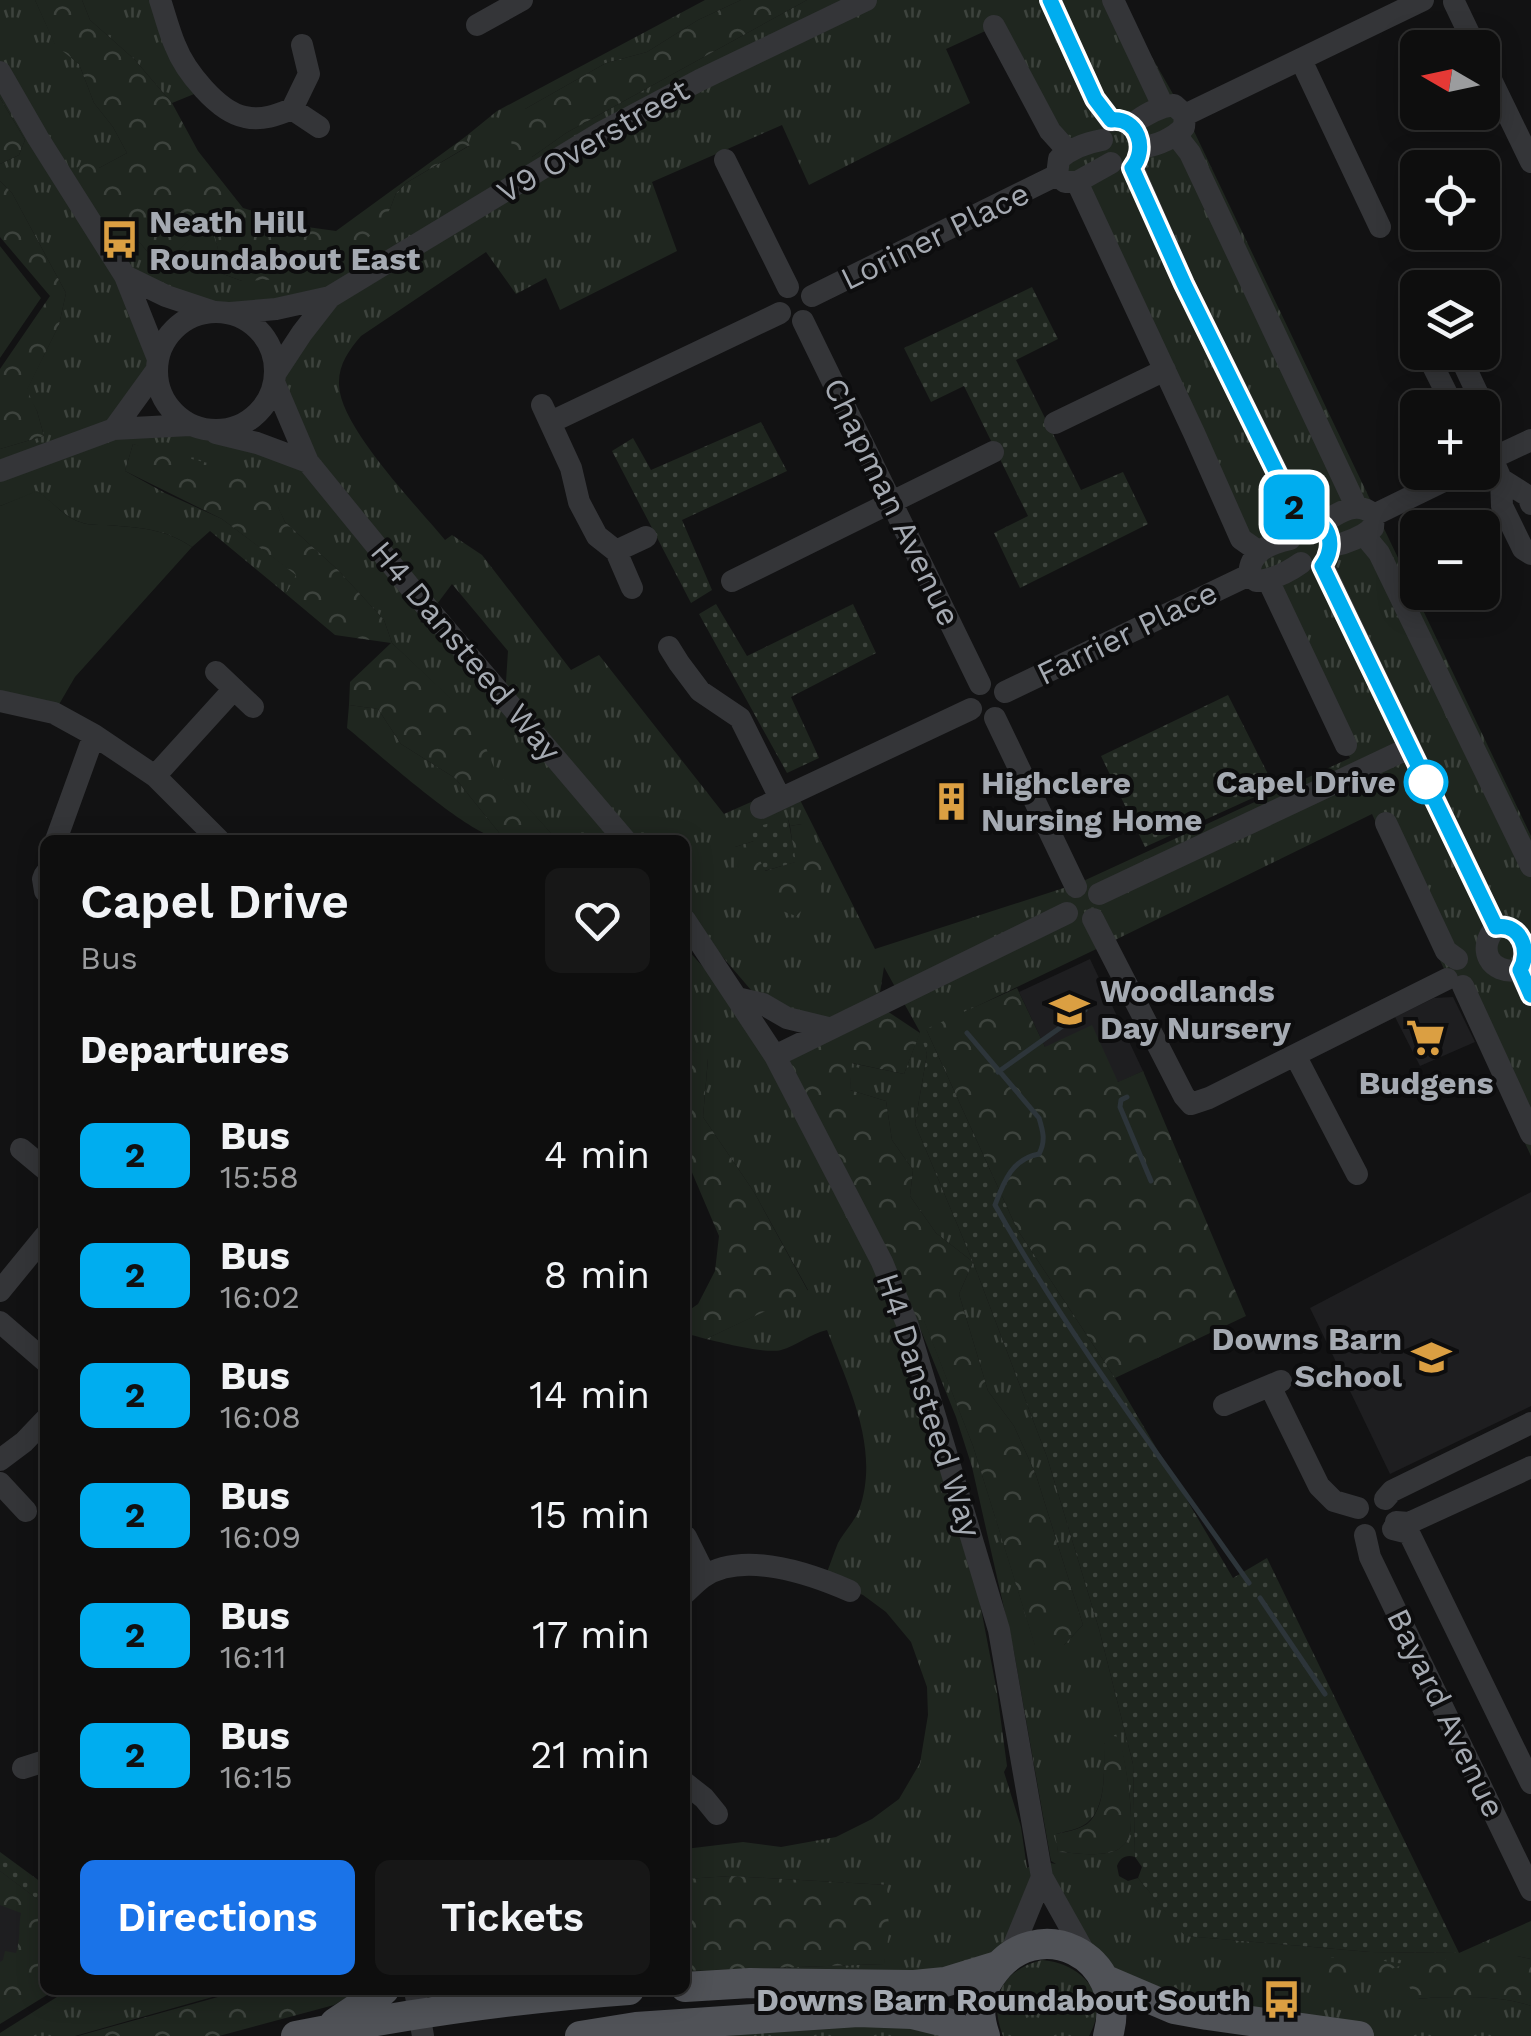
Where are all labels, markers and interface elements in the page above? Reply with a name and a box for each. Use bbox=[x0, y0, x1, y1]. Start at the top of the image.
north arrow bbox=[1400, 30, 1500, 130]
map controls bbox=[1400, 30, 1500, 610]
street label: V9 Overstreet bbox=[490, 71, 696, 211]
button: locate bbox=[1400, 150, 1500, 250]
street label: Loriner Place bbox=[835, 174, 1035, 298]
place label: Neath Hill Roundabout East bbox=[149, 203, 420, 278]
bus stop icon: Neath Hill Roundabout East bbox=[98, 219, 140, 261]
button: layers bbox=[1400, 270, 1500, 370]
street label: Chapman Avenue bbox=[815, 372, 969, 632]
button: + bbox=[1400, 390, 1500, 490]
line badge: 2 bbox=[1262, 474, 1326, 540]
text: 2 bbox=[1284, 486, 1304, 528]
button: − bbox=[1400, 510, 1500, 610]
street label: H4 Dansteed Way bbox=[363, 533, 569, 769]
street label: Farrier Place bbox=[1031, 573, 1223, 693]
marker: Capel Drive bbox=[1405, 761, 1447, 803]
place label: Capel Drive bbox=[1216, 763, 1396, 801]
place label: Highclere Nursing Home bbox=[981, 764, 1203, 839]
building icon: Highclere Nursing Home bbox=[930, 780, 972, 822]
button: heart bbox=[545, 868, 650, 973]
text: Capel Drive bbox=[80, 873, 349, 930]
text: Bus bbox=[80, 939, 138, 977]
place label: Woodlands Day Nursery bbox=[1100, 972, 1292, 1047]
school or university icon: Woodlands Day Nursery bbox=[1049, 988, 1091, 1030]
supermarket icon: Budgens bbox=[1405, 1017, 1447, 1059]
text: Departures bbox=[80, 1028, 289, 1072]
place label: Budgens bbox=[1358, 1064, 1494, 1102]
text: Bus bbox=[220, 1114, 290, 1158]
text: 4 min bbox=[544, 1133, 650, 1177]
text: 2 bbox=[125, 1134, 145, 1176]
text: 15:58 bbox=[220, 1158, 299, 1196]
text: Bus bbox=[220, 1234, 290, 1278]
text: 8 min bbox=[544, 1253, 650, 1297]
text: 2 bbox=[125, 1254, 145, 1296]
street label: H4 Dansteed Way bbox=[868, 1268, 990, 1542]
text: 16:02 bbox=[220, 1278, 300, 1316]
place label: Downs Barn School bbox=[1211, 1320, 1403, 1395]
school or university icon: Downs Barn School bbox=[1411, 1336, 1453, 1378]
text: Bus bbox=[220, 1354, 290, 1398]
text: 14 min bbox=[529, 1373, 650, 1417]
text: 2 bbox=[125, 1374, 145, 1416]
text: 16:08 bbox=[220, 1398, 301, 1436]
text: Bus bbox=[220, 1474, 290, 1518]
text: 15 min bbox=[530, 1493, 650, 1537]
text: 2 bbox=[125, 1494, 145, 1536]
text: 16:09 bbox=[220, 1518, 301, 1556]
text: Bus bbox=[220, 1594, 290, 1638]
street label: Bayard Avenue bbox=[1379, 1602, 1513, 1824]
text: 17 min bbox=[532, 1613, 650, 1657]
text: 2 bbox=[125, 1614, 145, 1656]
text: 16:11 bbox=[220, 1638, 286, 1676]
text: Bus bbox=[220, 1714, 290, 1758]
text: 21 min bbox=[530, 1733, 650, 1777]
text: 2 bbox=[125, 1734, 145, 1776]
text: 16:15 bbox=[220, 1758, 293, 1796]
button: Directions bbox=[80, 1860, 355, 1975]
button: Tickets bbox=[375, 1860, 650, 1975]
bus stop icon: Downs Barn Roundabout South bbox=[1260, 1979, 1302, 2021]
place label: Downs Barn Roundabout South bbox=[756, 1981, 1251, 2019]

